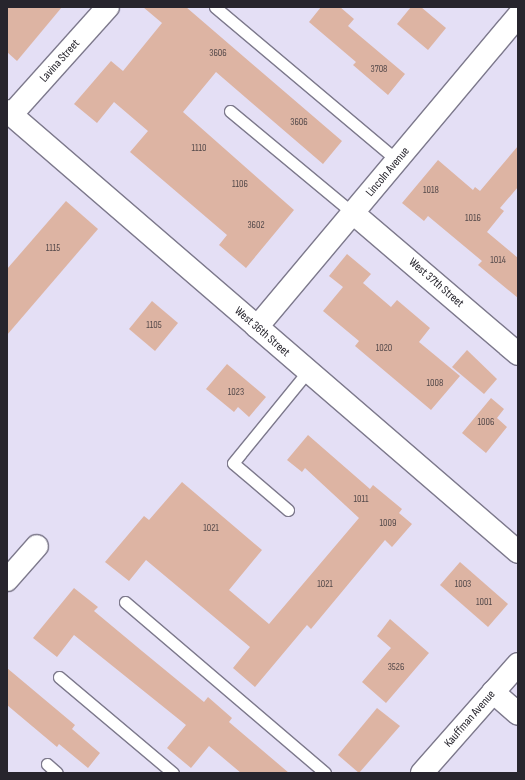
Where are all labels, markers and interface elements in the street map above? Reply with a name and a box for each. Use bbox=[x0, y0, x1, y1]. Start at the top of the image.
street label: Lavina Street bbox=[37, 37, 83, 85]
house number: 3606 bbox=[209, 48, 227, 60]
house number: 3708 bbox=[371, 64, 387, 76]
house number: 3606 bbox=[290, 117, 308, 129]
house number: 1110 bbox=[192, 143, 206, 155]
street label: Lincoln Avenue bbox=[363, 144, 413, 200]
house number: 1106 bbox=[232, 179, 248, 191]
house number: 1018 bbox=[423, 185, 439, 197]
house number: 1016 bbox=[465, 213, 481, 225]
house number: 3602 bbox=[247, 220, 265, 232]
house number: 1115 bbox=[46, 243, 60, 255]
street label: West 37th Street bbox=[406, 255, 466, 311]
house number: 1014 bbox=[490, 255, 506, 267]
street label: West 36th Street bbox=[231, 304, 293, 360]
house number: 1105 bbox=[146, 320, 162, 332]
house number: 1020 bbox=[376, 343, 392, 355]
house number: 1008 bbox=[427, 378, 443, 390]
house number: 1023 bbox=[228, 387, 244, 399]
house number: 1006 bbox=[478, 417, 494, 429]
house number: 1011 bbox=[354, 494, 368, 506]
house number: 1009 bbox=[380, 518, 396, 530]
house number: 1021 bbox=[203, 523, 219, 535]
house number: 1021 bbox=[317, 579, 333, 591]
house number: 1003 bbox=[455, 579, 471, 591]
house number: 1001 bbox=[476, 597, 492, 609]
house number: 3526 bbox=[388, 662, 404, 674]
street label: Kauffman Avenue bbox=[441, 688, 499, 750]

